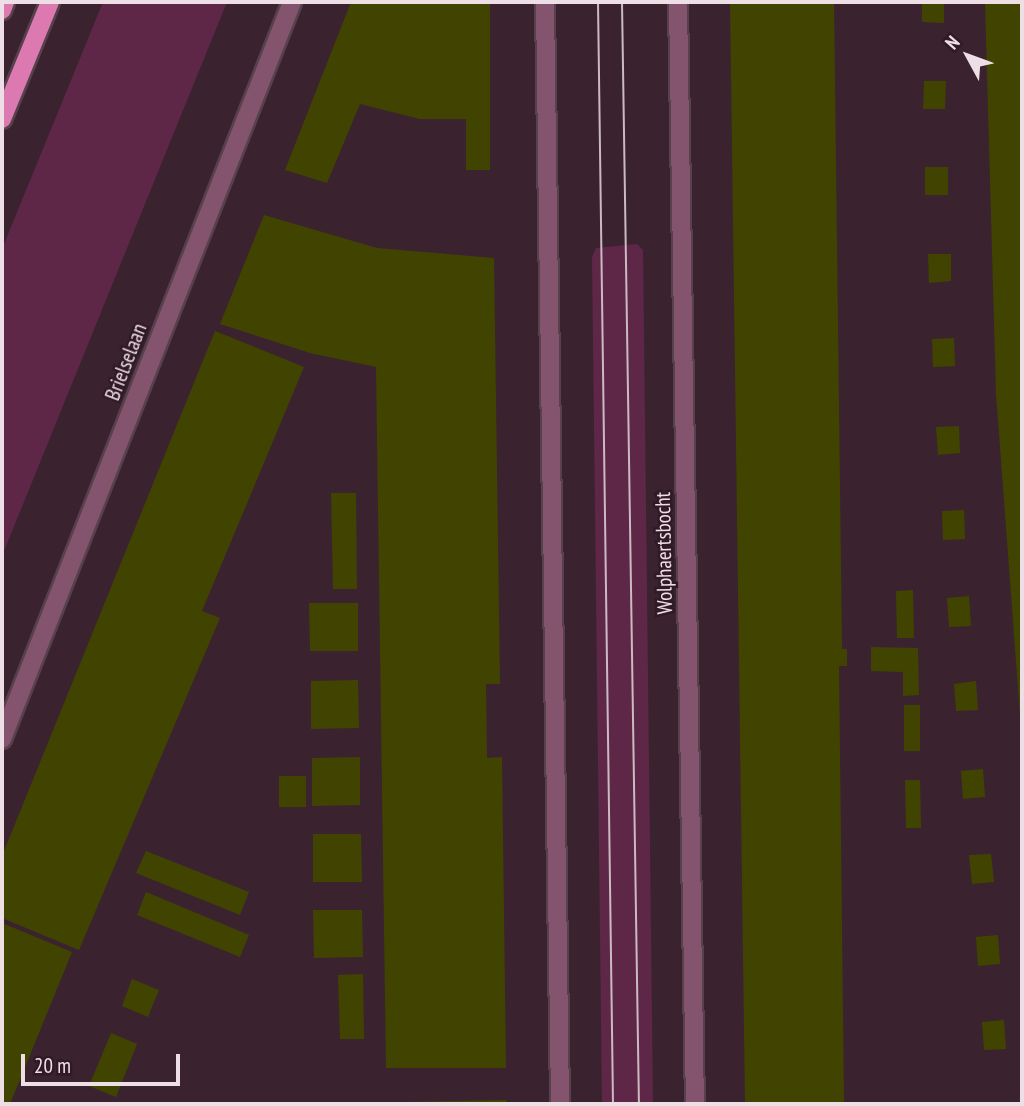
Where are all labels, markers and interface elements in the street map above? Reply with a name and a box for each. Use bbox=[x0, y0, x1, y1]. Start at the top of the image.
north arrow bbox=[933, 21, 1003, 91]
text: N bbox=[940, 30, 965, 54]
street label: Brielselaan bbox=[100, 320, 152, 404]
street label: Wolphaertsbocht bbox=[650, 492, 678, 614]
scale bar bbox=[24, 1040, 184, 1084]
text: 20 m bbox=[34, 1052, 71, 1079]

